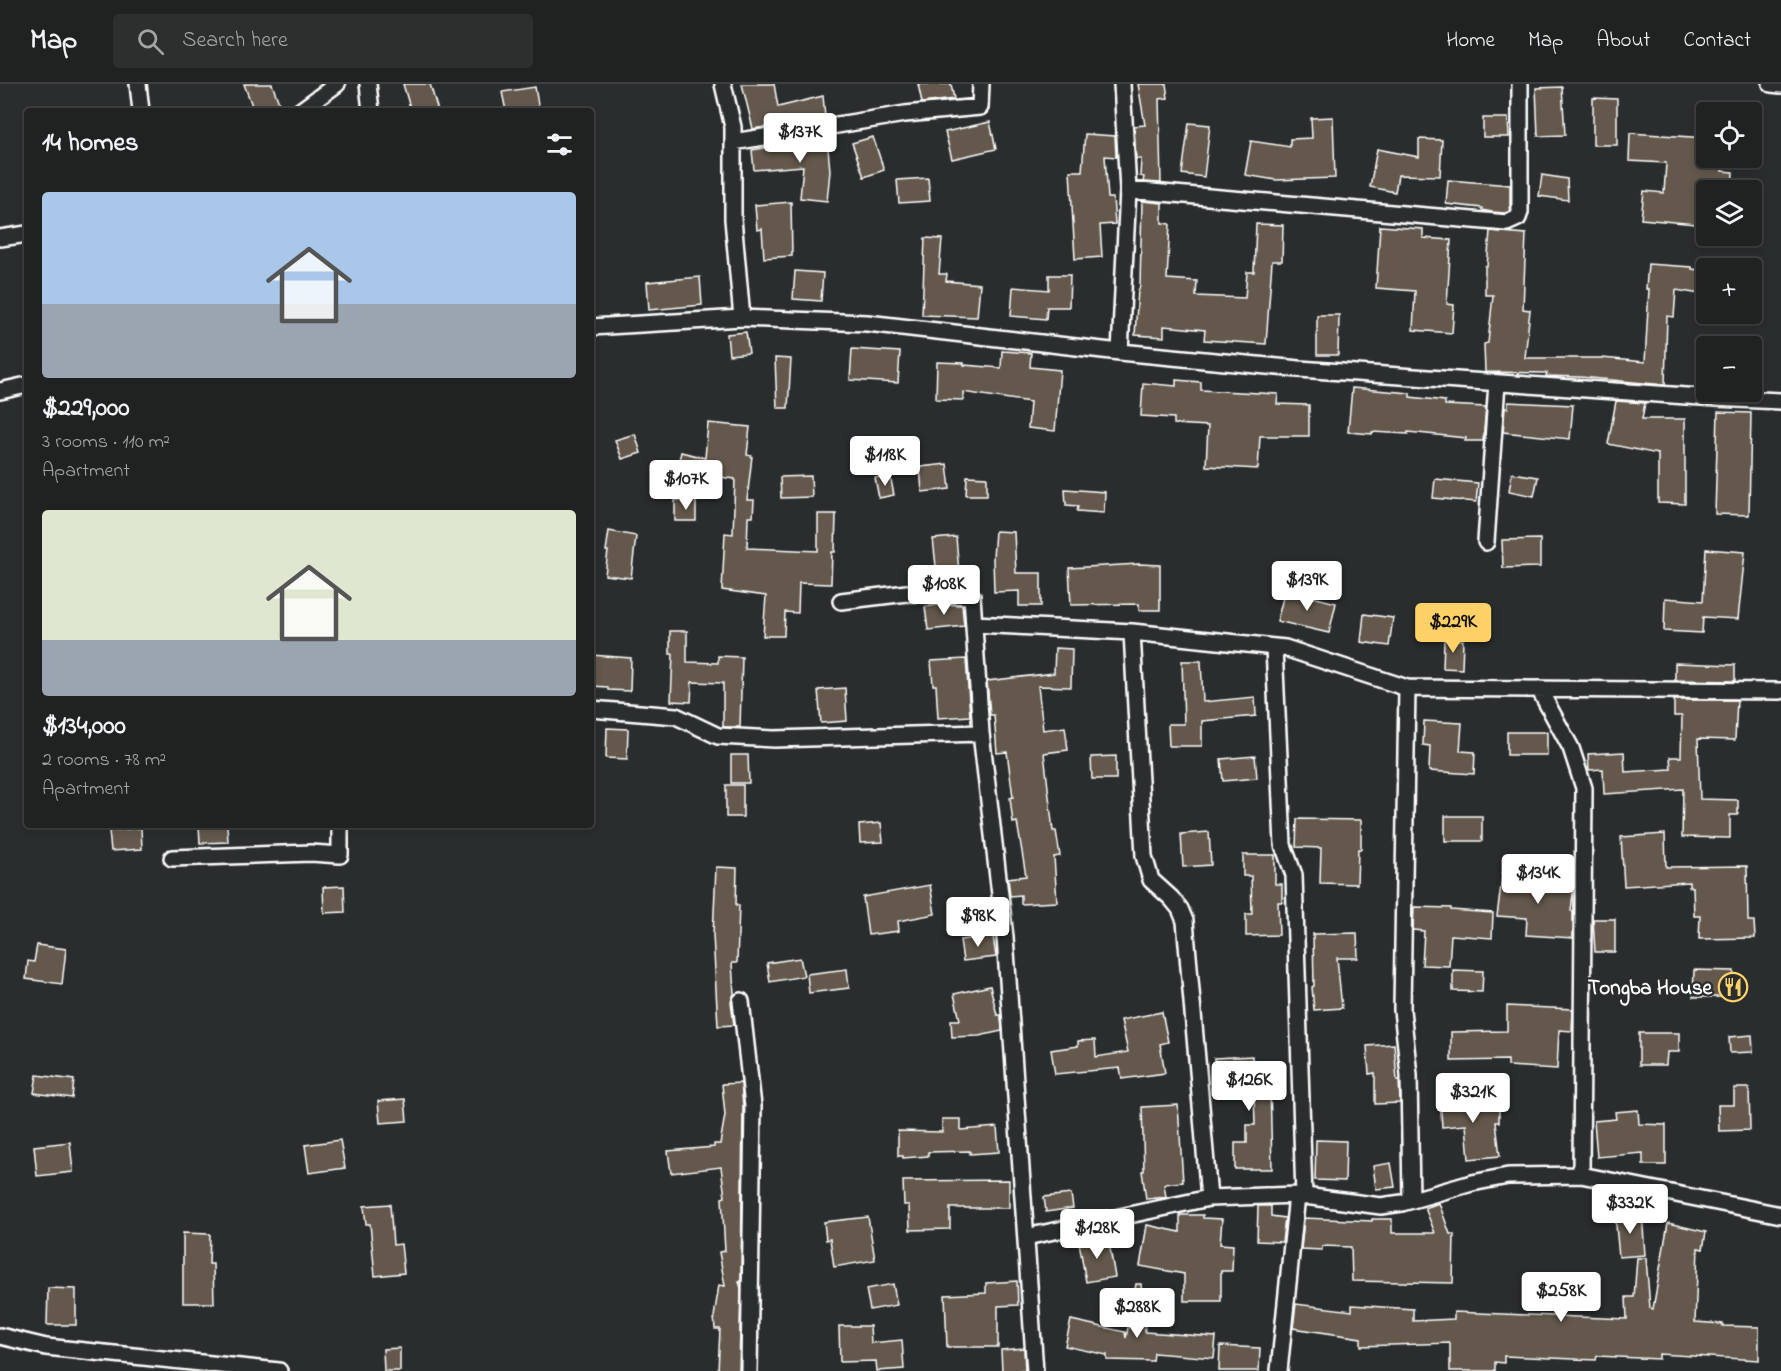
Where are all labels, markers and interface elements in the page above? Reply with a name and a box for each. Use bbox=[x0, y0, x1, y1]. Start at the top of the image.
search box bbox=[113, 14, 533, 68]
text: Map bbox=[30, 21, 77, 62]
icon: search bbox=[134, 25, 167, 58]
text: Search here bbox=[182, 25, 288, 57]
text: Home bbox=[1446, 26, 1495, 56]
text: Map bbox=[1528, 26, 1563, 56]
text: About bbox=[1596, 26, 1650, 56]
text: Contact bbox=[1683, 26, 1751, 56]
map controls bbox=[1696, 102, 1762, 402]
button: locate bbox=[1696, 102, 1762, 168]
pin: $137K bbox=[758, 113, 842, 164]
text: $137K bbox=[778, 118, 822, 147]
text: 14 homes bbox=[42, 125, 138, 163]
icon: filters bbox=[543, 128, 576, 161]
button: layers bbox=[1696, 180, 1762, 246]
icon: home bbox=[255, 231, 363, 339]
button: + bbox=[1696, 258, 1762, 324]
button: − bbox=[1696, 336, 1762, 402]
text: $229,000 bbox=[42, 390, 130, 428]
text: 3 rooms · 110 m² bbox=[42, 428, 170, 457]
pin: $118K bbox=[843, 436, 927, 487]
text: $118K bbox=[864, 441, 906, 470]
text: Apartment bbox=[42, 457, 130, 486]
pin: $107K bbox=[644, 460, 728, 511]
text: $107K bbox=[663, 465, 709, 494]
icon: home bbox=[255, 549, 363, 657]
pin: $139K bbox=[1265, 561, 1349, 612]
pin: $108K bbox=[902, 565, 986, 616]
text: $139K bbox=[1286, 566, 1328, 595]
text: $108K bbox=[922, 570, 966, 599]
pin: $229K bbox=[1411, 603, 1495, 654]
text: $229K bbox=[1429, 608, 1477, 637]
text: $134,000 bbox=[42, 708, 126, 746]
text: 2 rooms · 78 m² bbox=[42, 746, 166, 775]
text: Apartment bbox=[42, 775, 130, 804]
pin: $134K bbox=[1496, 854, 1580, 905]
text: $134K bbox=[1516, 859, 1560, 888]
pin: $98K bbox=[942, 897, 1014, 948]
text: $98K bbox=[960, 902, 996, 931]
restaurant icon: Tongba House bbox=[1717, 971, 1749, 1003]
place label: Tongba House bbox=[1588, 974, 1713, 1006]
pin: $126K bbox=[1207, 1061, 1291, 1112]
text: $126K bbox=[1226, 1066, 1272, 1095]
pin: $321K bbox=[1431, 1073, 1515, 1124]
text: $321K bbox=[1450, 1078, 1496, 1107]
pin: $332K bbox=[1588, 1184, 1672, 1235]
text: $332K bbox=[1606, 1189, 1654, 1218]
pin: $128K bbox=[1055, 1209, 1139, 1260]
text: $128K bbox=[1074, 1214, 1120, 1243]
pin: $258K bbox=[1519, 1272, 1603, 1323]
text: $258K bbox=[1536, 1277, 1586, 1306]
pin: $288K bbox=[1095, 1288, 1179, 1339]
text: $288K bbox=[1114, 1293, 1160, 1322]

